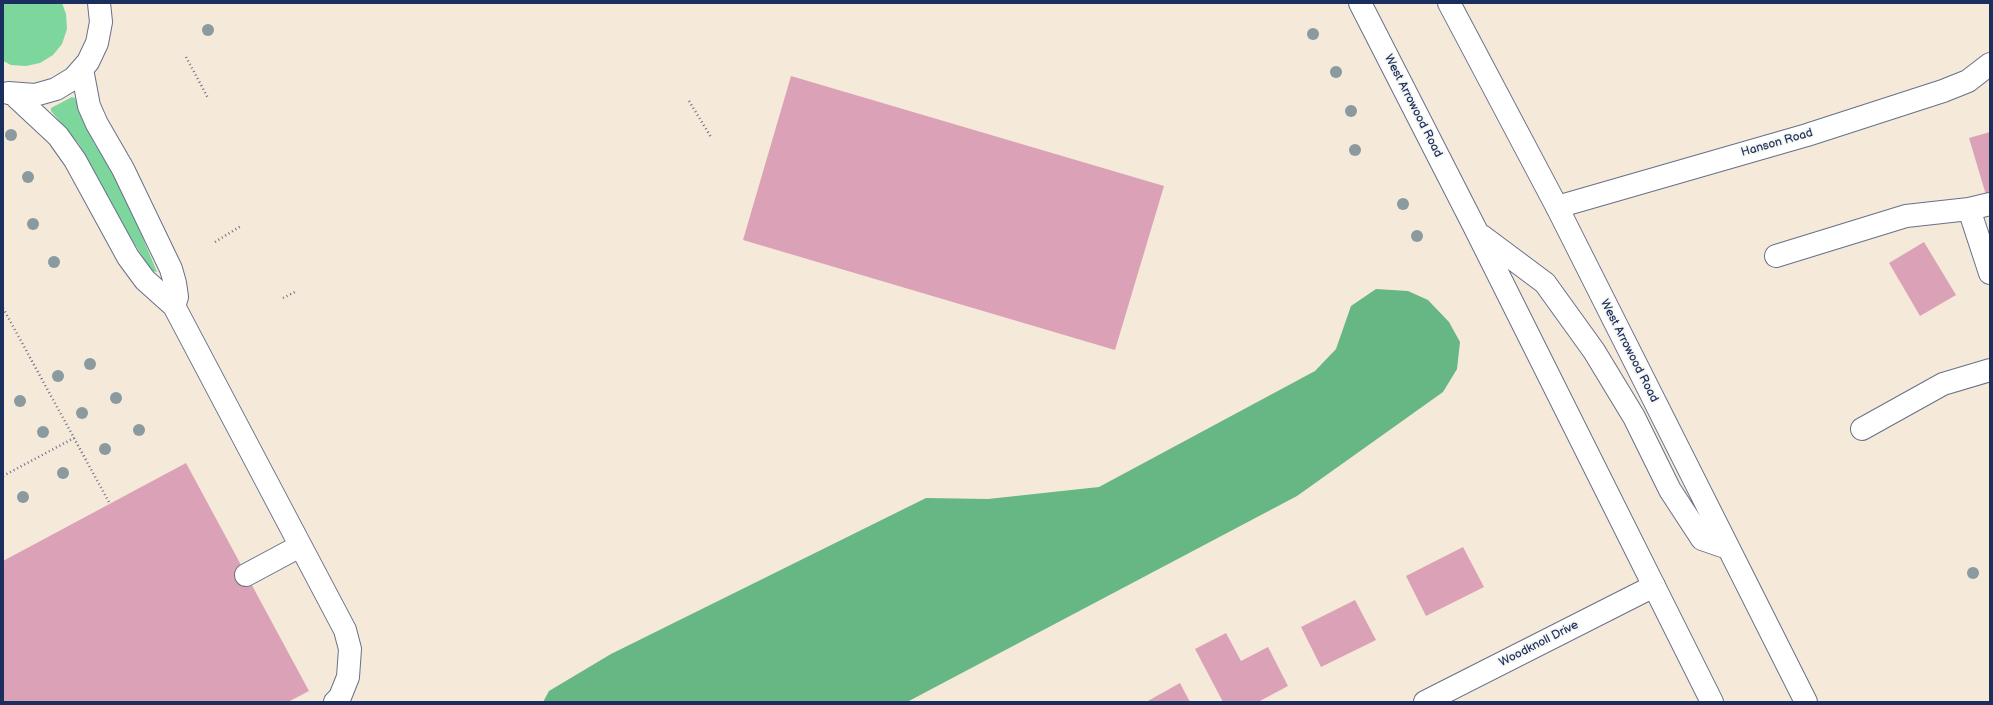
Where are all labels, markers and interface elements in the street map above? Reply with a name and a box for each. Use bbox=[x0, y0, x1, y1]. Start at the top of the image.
street label: West Arrowood Road bbox=[1381, 52, 1445, 160]
street label: Hanson Road bbox=[1739, 126, 1815, 160]
street label: West Arrowood Road bbox=[1597, 297, 1661, 405]
street label: Woodknoll Drive bbox=[1497, 618, 1581, 670]

